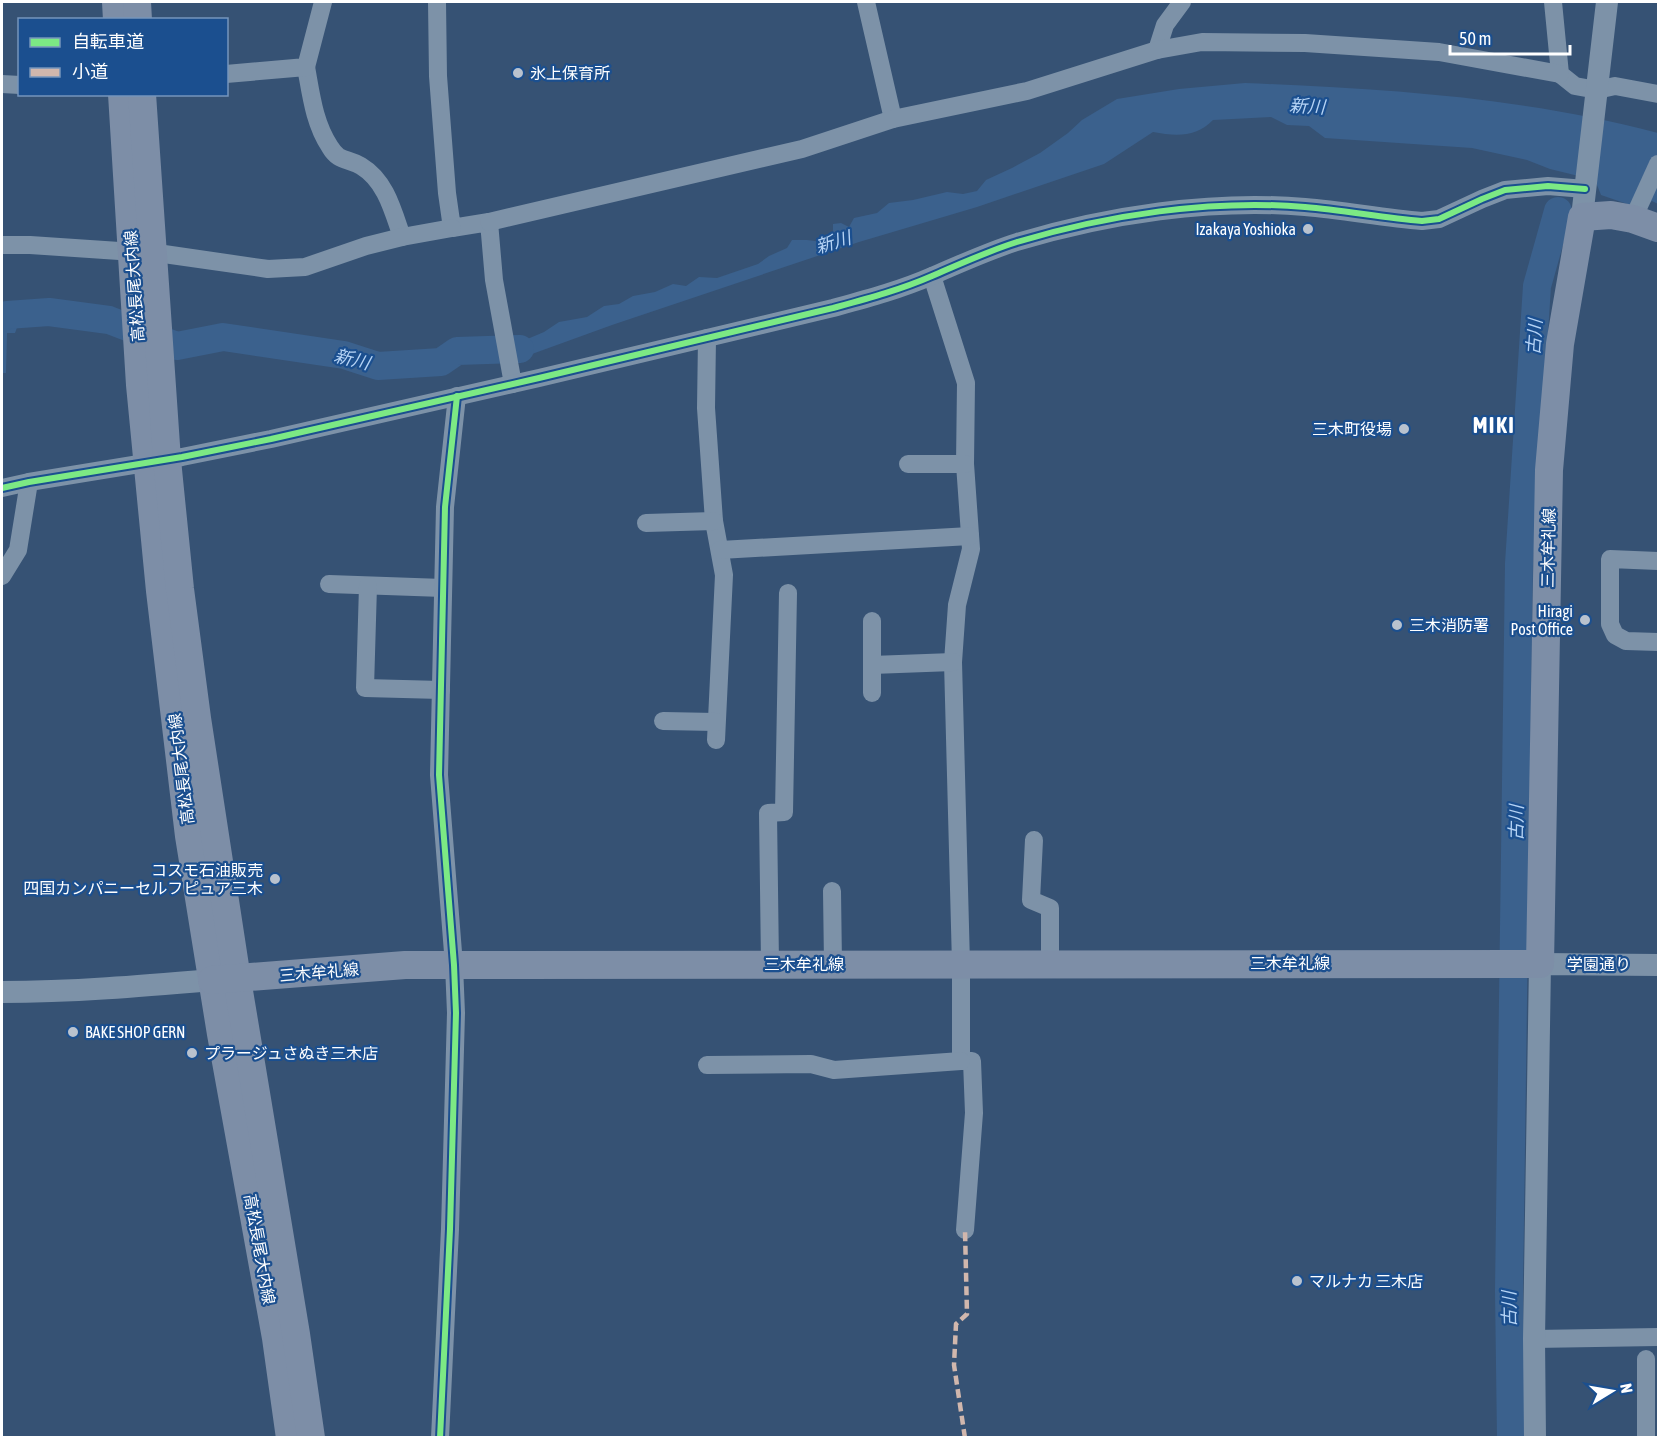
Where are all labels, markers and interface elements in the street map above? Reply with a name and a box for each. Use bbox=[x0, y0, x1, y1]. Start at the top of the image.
legend bbox=[18, 18, 228, 96]
scale bar bbox=[1450, 18, 1570, 56]
text: 50 m bbox=[1459, 28, 1491, 49]
text: 自転車道 bbox=[72, 31, 144, 52]
text: 小道 bbox=[72, 61, 108, 82]
place label: 氷上保育所 bbox=[530, 64, 610, 82]
marker: 氷上保育所 bbox=[511, 66, 525, 80]
water label: 新川 bbox=[1288, 95, 1328, 118]
place label: Izakaya Yoshioka bbox=[1195, 220, 1296, 239]
marker: Izakaya Yoshioka bbox=[1301, 222, 1315, 236]
water label: 新川 bbox=[813, 226, 855, 257]
street label: 高松長尾大内線 bbox=[121, 230, 147, 342]
water label: 古川 bbox=[1522, 316, 1546, 356]
water label: 新川 bbox=[332, 344, 374, 374]
district label: MIKI bbox=[1473, 412, 1515, 438]
place label: 三木町役場 bbox=[1312, 420, 1392, 438]
marker: 三木町役場 bbox=[1397, 422, 1411, 436]
street label: 三木牟礼線 bbox=[1538, 508, 1558, 588]
place label: Hiragi Post Office bbox=[1510, 602, 1573, 638]
marker: Hiragi Post Office bbox=[1578, 613, 1592, 627]
place label: 三木消防署 bbox=[1409, 616, 1489, 634]
marker: 三木消防署 bbox=[1390, 618, 1404, 632]
street label: 高松長尾大内線 bbox=[165, 712, 197, 826]
water label: 古川 bbox=[1505, 803, 1527, 841]
place label: コスモ石油販売 四国カンパニーセルフピュア三木 bbox=[23, 861, 263, 897]
marker: コスモ石油販売 四国カンパニーセルフピュア三木 bbox=[268, 872, 282, 886]
street label: 三木牟礼線 bbox=[1250, 954, 1330, 972]
street label: 三木牟礼線 bbox=[764, 955, 844, 973]
street label: 学園通り bbox=[1567, 955, 1631, 973]
street label: 三木牟礼線 bbox=[278, 960, 360, 984]
place label: BAKE SHOP GERN bbox=[85, 1023, 185, 1041]
marker: BAKE SHOP GERN bbox=[66, 1025, 80, 1039]
place label: プラージュさぬき三木店 bbox=[204, 1044, 378, 1062]
marker: プラージュさぬき三木店 bbox=[185, 1046, 199, 1060]
street label: 高松長尾大内線 bbox=[241, 1192, 279, 1306]
place label: マルナカ 三木店 bbox=[1309, 1272, 1423, 1290]
marker: マルナカ 三木店 bbox=[1290, 1274, 1304, 1288]
water label: 古川 bbox=[1498, 1289, 1520, 1327]
north arrow bbox=[1582, 1361, 1642, 1421]
text: N bbox=[1617, 1382, 1636, 1394]

